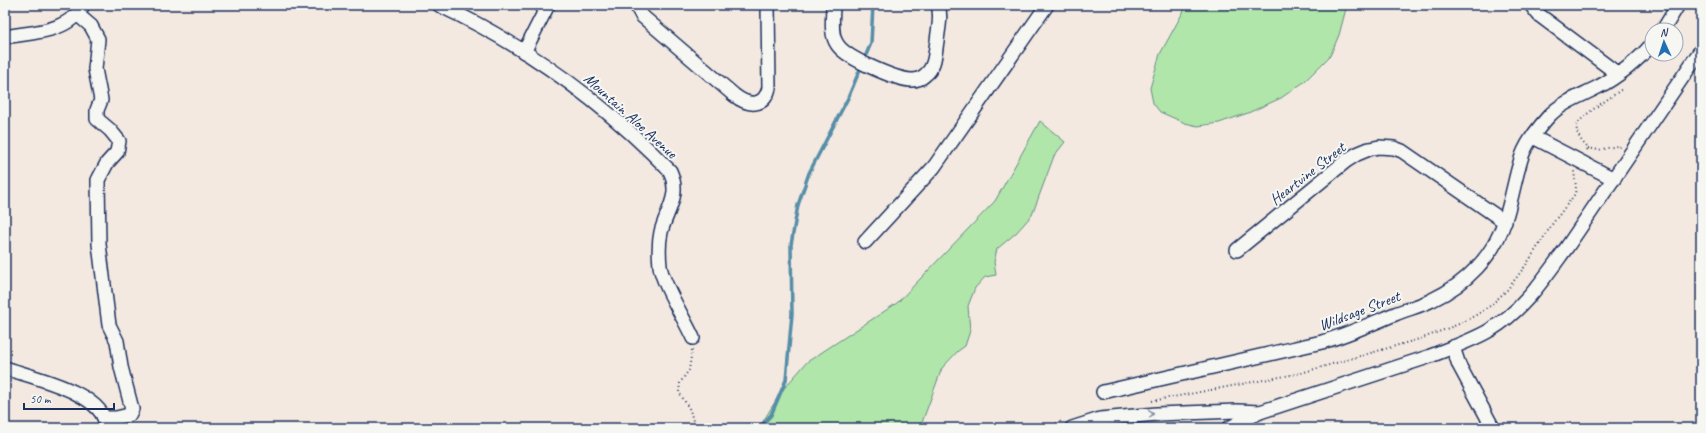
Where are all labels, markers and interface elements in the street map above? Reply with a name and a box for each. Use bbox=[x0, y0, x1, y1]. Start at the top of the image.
north arrow bbox=[1644, 22, 1684, 62]
text: N bbox=[1660, 25, 1669, 39]
street label: Mountain Aloe Avenue bbox=[580, 69, 682, 164]
street label: Heartvine Street bbox=[1266, 137, 1351, 210]
street label: Wildsage Street bbox=[1316, 286, 1404, 336]
scale bar bbox=[24, 385, 114, 411]
text: 50 m bbox=[30, 391, 52, 407]
one-way arrow bbox=[1148, 410, 1154, 419]

